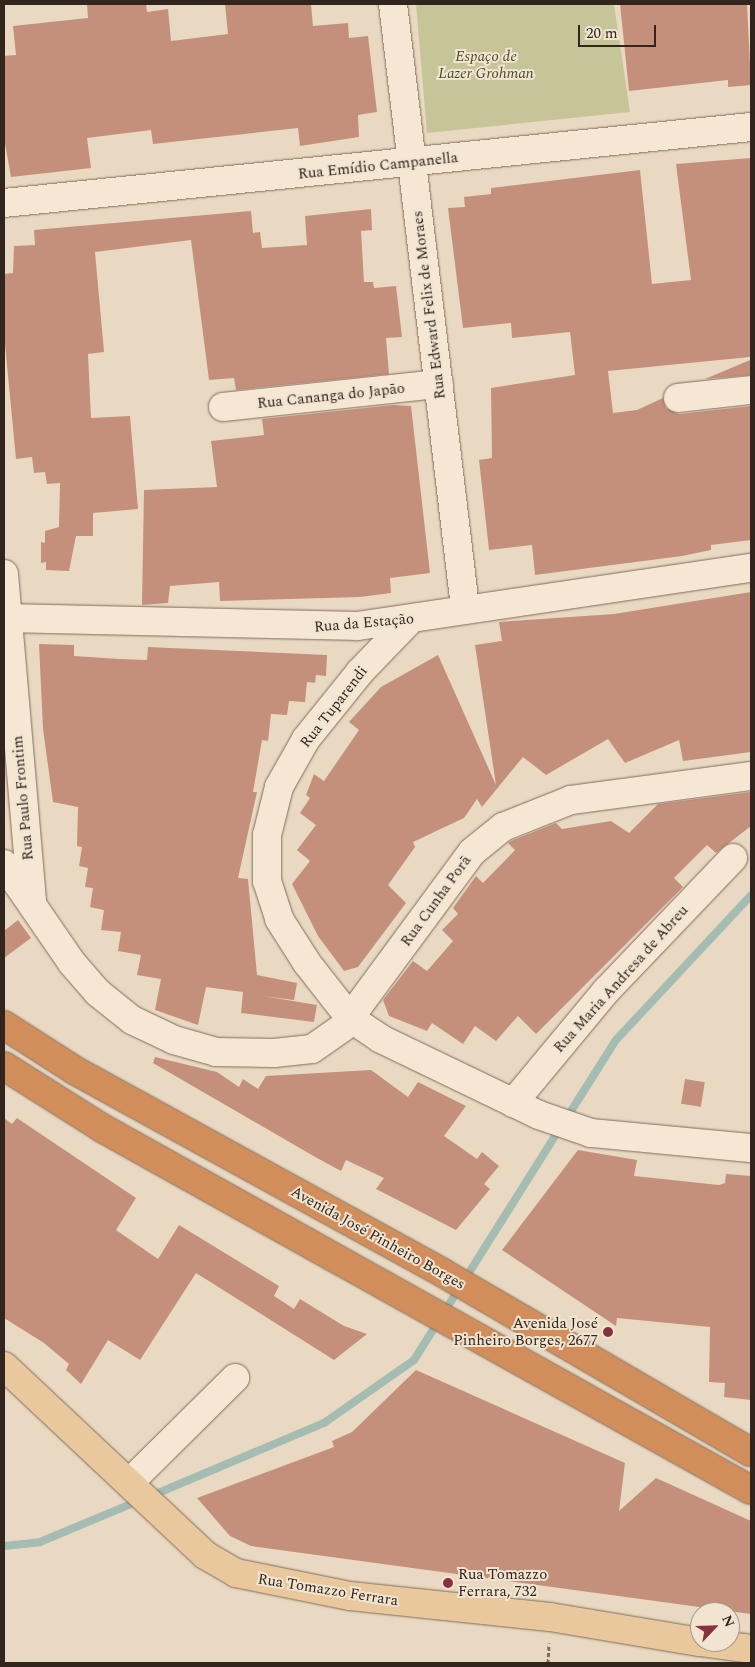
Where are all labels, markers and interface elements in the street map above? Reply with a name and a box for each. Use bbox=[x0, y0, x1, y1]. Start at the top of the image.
scale bar bbox=[580, 15, 658, 47]
text: 20 m bbox=[586, 22, 618, 45]
park label: Espaço de Lazer Grohman bbox=[438, 47, 534, 82]
street label: Rua Emídio Campanella bbox=[297, 149, 459, 183]
street label: Rua Edward Felix de Moraes bbox=[409, 210, 449, 400]
street label: Rua Cananga do Japão bbox=[256, 379, 406, 413]
street label: Rua da Estação bbox=[313, 610, 415, 636]
street label: Rua Tuparendi bbox=[297, 663, 371, 751]
street label: Rua Paulo Frontim bbox=[9, 735, 37, 861]
street label: Rua Cunha Porã bbox=[397, 852, 475, 950]
street label: Rua Maria Andresa de Abreu bbox=[550, 901, 692, 1057]
street label: Avenida José Pinheiro Borges bbox=[288, 1183, 468, 1293]
place label: Avenida José Pinheiro Borges, 2677 bbox=[453, 1314, 598, 1349]
marker: Avenida José Pinheiro Borges, 2677 bbox=[602, 1326, 614, 1338]
place label: Rua Tomazzo Ferrara, 732 bbox=[458, 1565, 547, 1600]
street label: Rua Tomazzo Ferrara bbox=[257, 1570, 399, 1610]
marker: Rua Tomazzo Ferrara, 732 bbox=[442, 1577, 454, 1589]
north arrow bbox=[690, 1602, 740, 1652]
text: N bbox=[716, 1612, 740, 1631]

